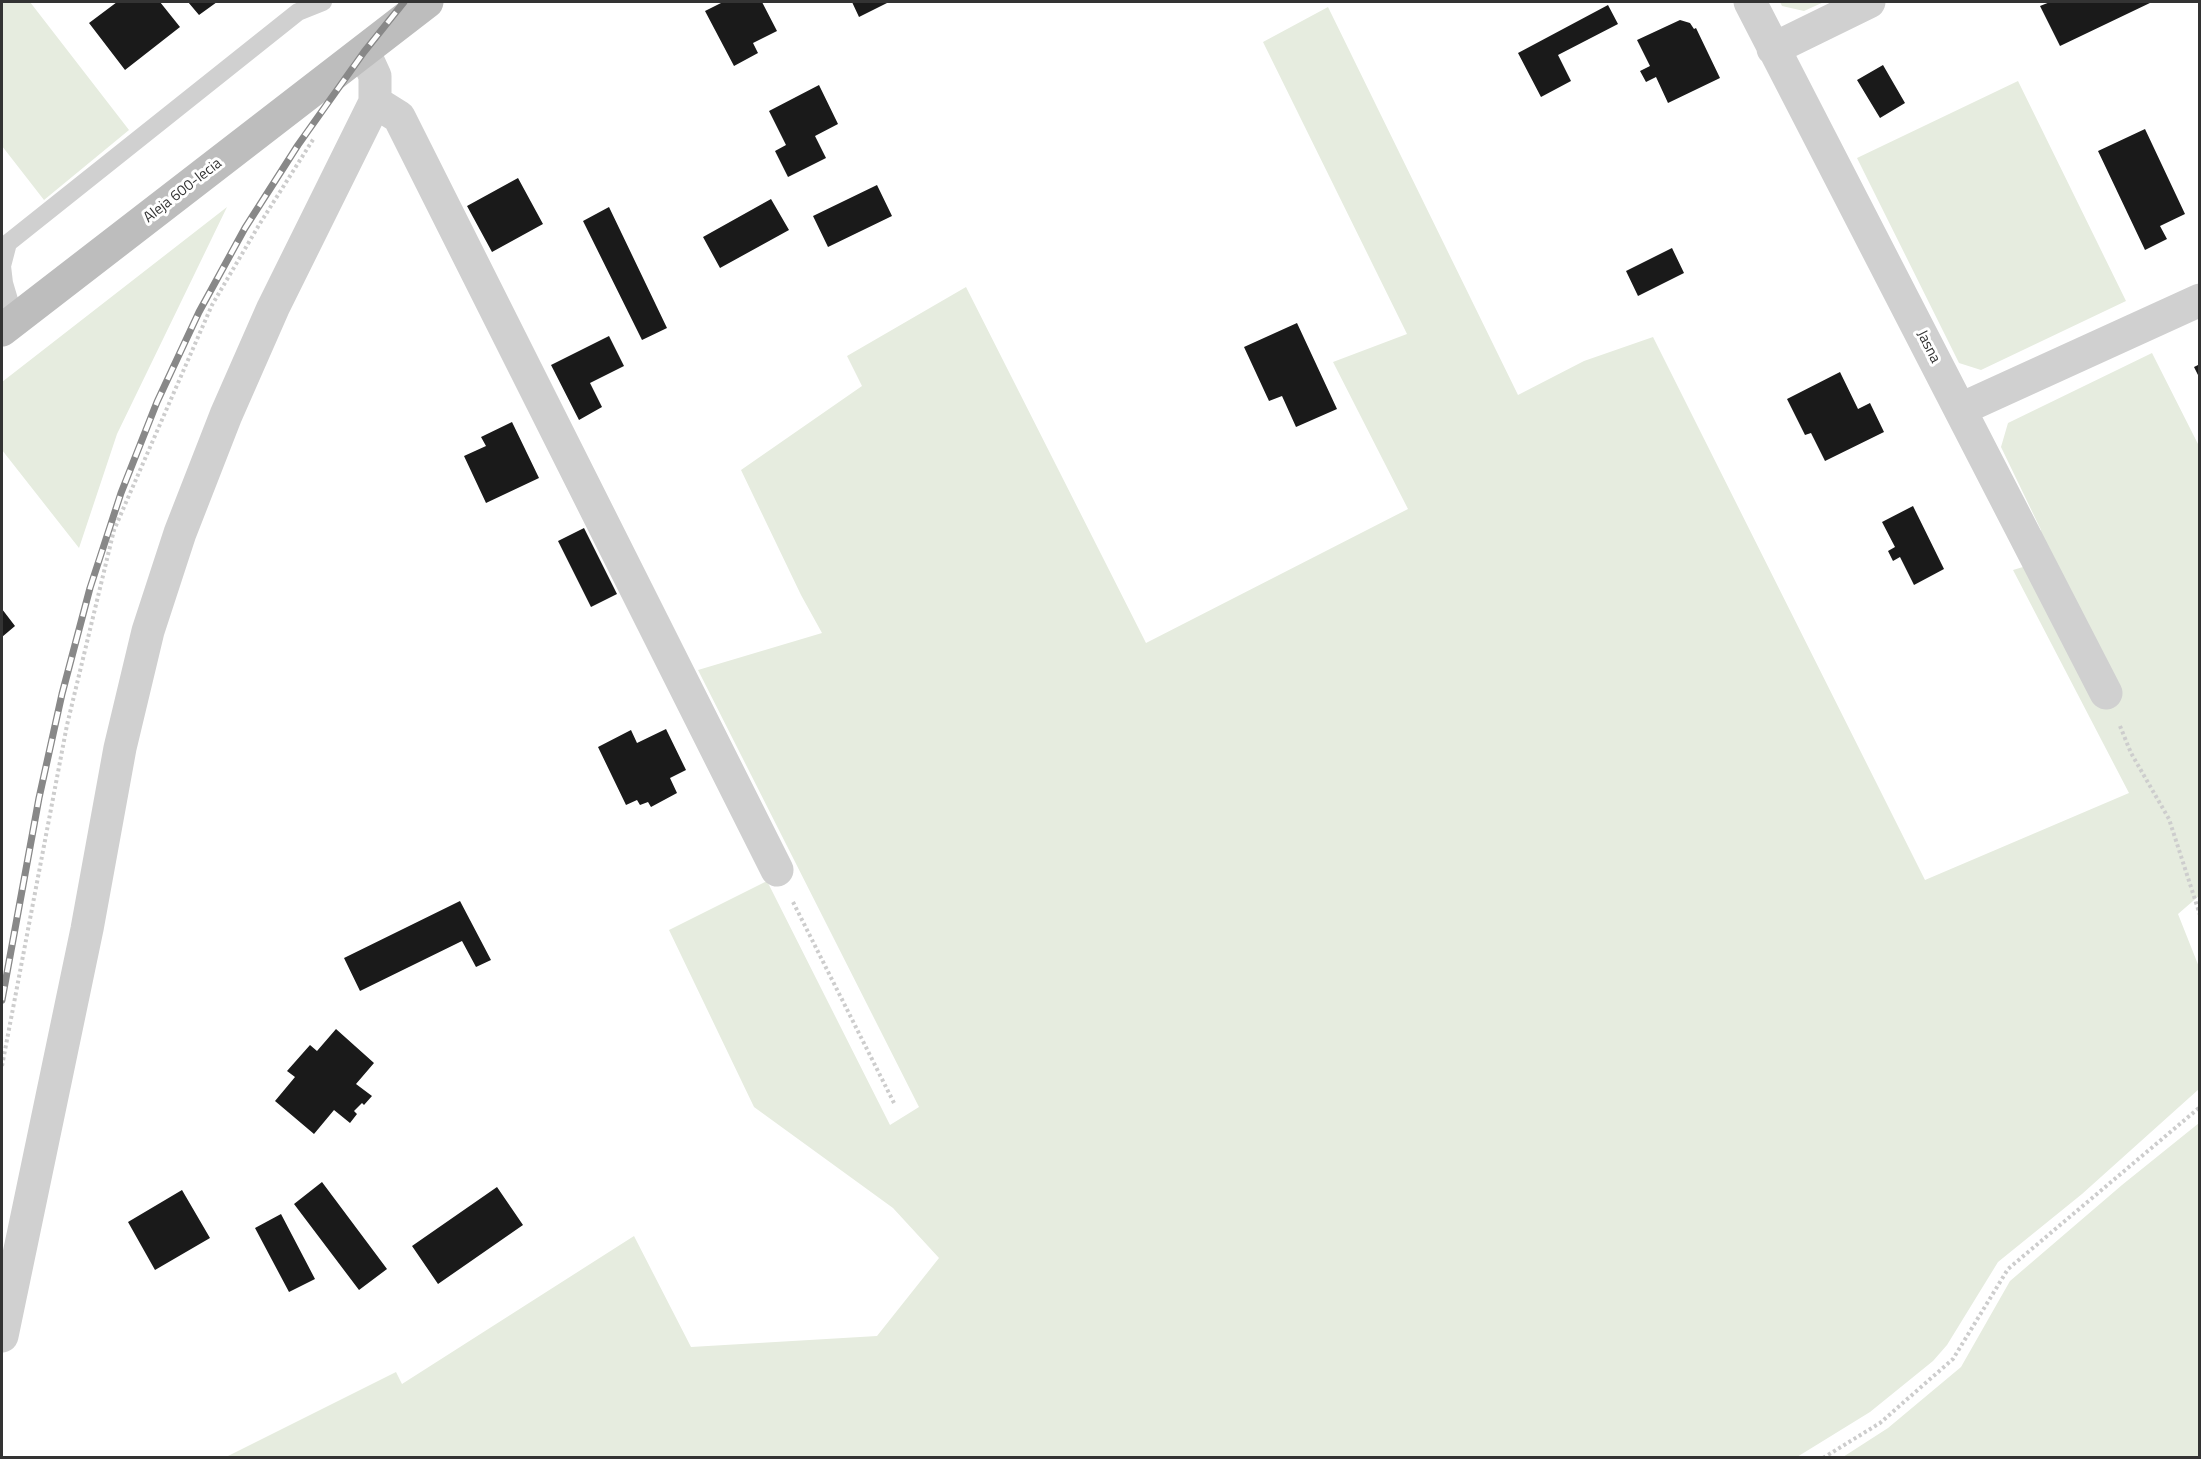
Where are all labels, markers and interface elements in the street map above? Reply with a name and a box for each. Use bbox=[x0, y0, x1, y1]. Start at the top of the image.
street label: Aleja 600-lecia bbox=[140, 155, 226, 227]
street label: Jasna bbox=[1912, 328, 1944, 366]

